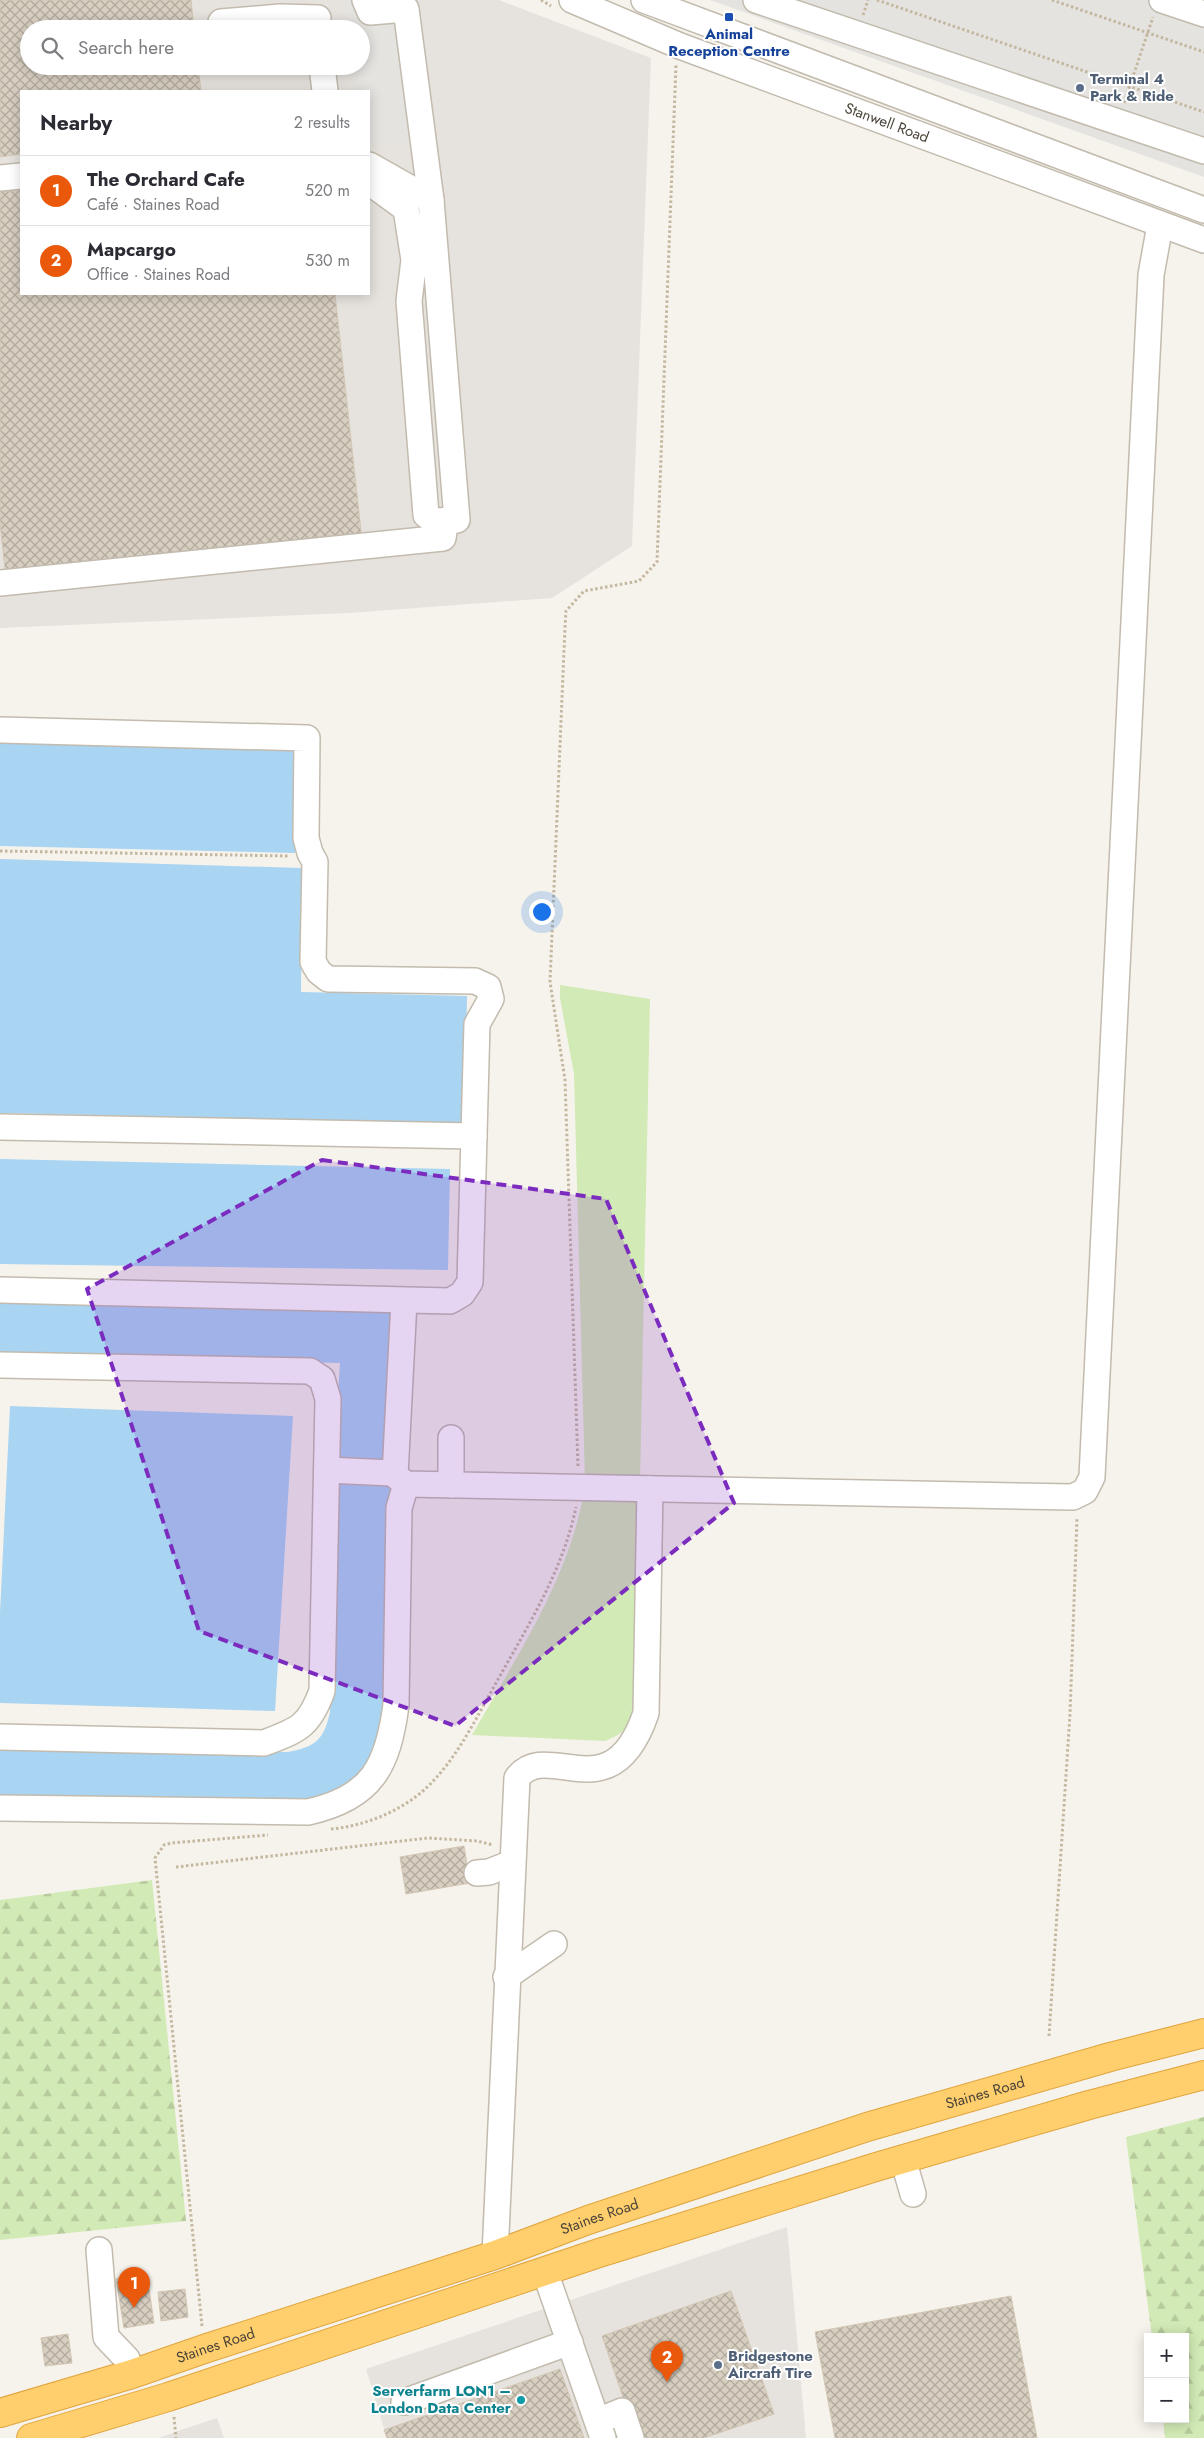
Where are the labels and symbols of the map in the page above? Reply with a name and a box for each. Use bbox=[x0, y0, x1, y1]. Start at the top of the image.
marker: Animal Reception Centre bbox=[723, 11, 735, 23]
place label: Animal Reception Centre bbox=[668, 23, 790, 62]
place label: Terminal 4 Park & Ride bbox=[1090, 68, 1174, 107]
marker: Terminal 4 Park & Ride bbox=[1074, 82, 1086, 94]
street label: Stanwell Road bbox=[842, 97, 932, 148]
your location bbox=[529, 899, 555, 925]
street label: Staines Road bbox=[943, 2071, 1027, 2115]
street label: Staines Road bbox=[557, 2193, 642, 2240]
pin: 1 bbox=[118, 2267, 150, 2308]
street label: Staines Road bbox=[173, 2322, 258, 2369]
pin: 2 bbox=[651, 2341, 683, 2382]
place label: Bridgestone Aircraft Tire bbox=[727, 2345, 813, 2384]
marker: Bridgestone Aircraft Tire bbox=[712, 2359, 724, 2371]
place label: Serverfarm LON1 – London Data Center bbox=[371, 2380, 512, 2419]
marker: Serverfarm LON1 – London Data Center bbox=[515, 2394, 527, 2406]

